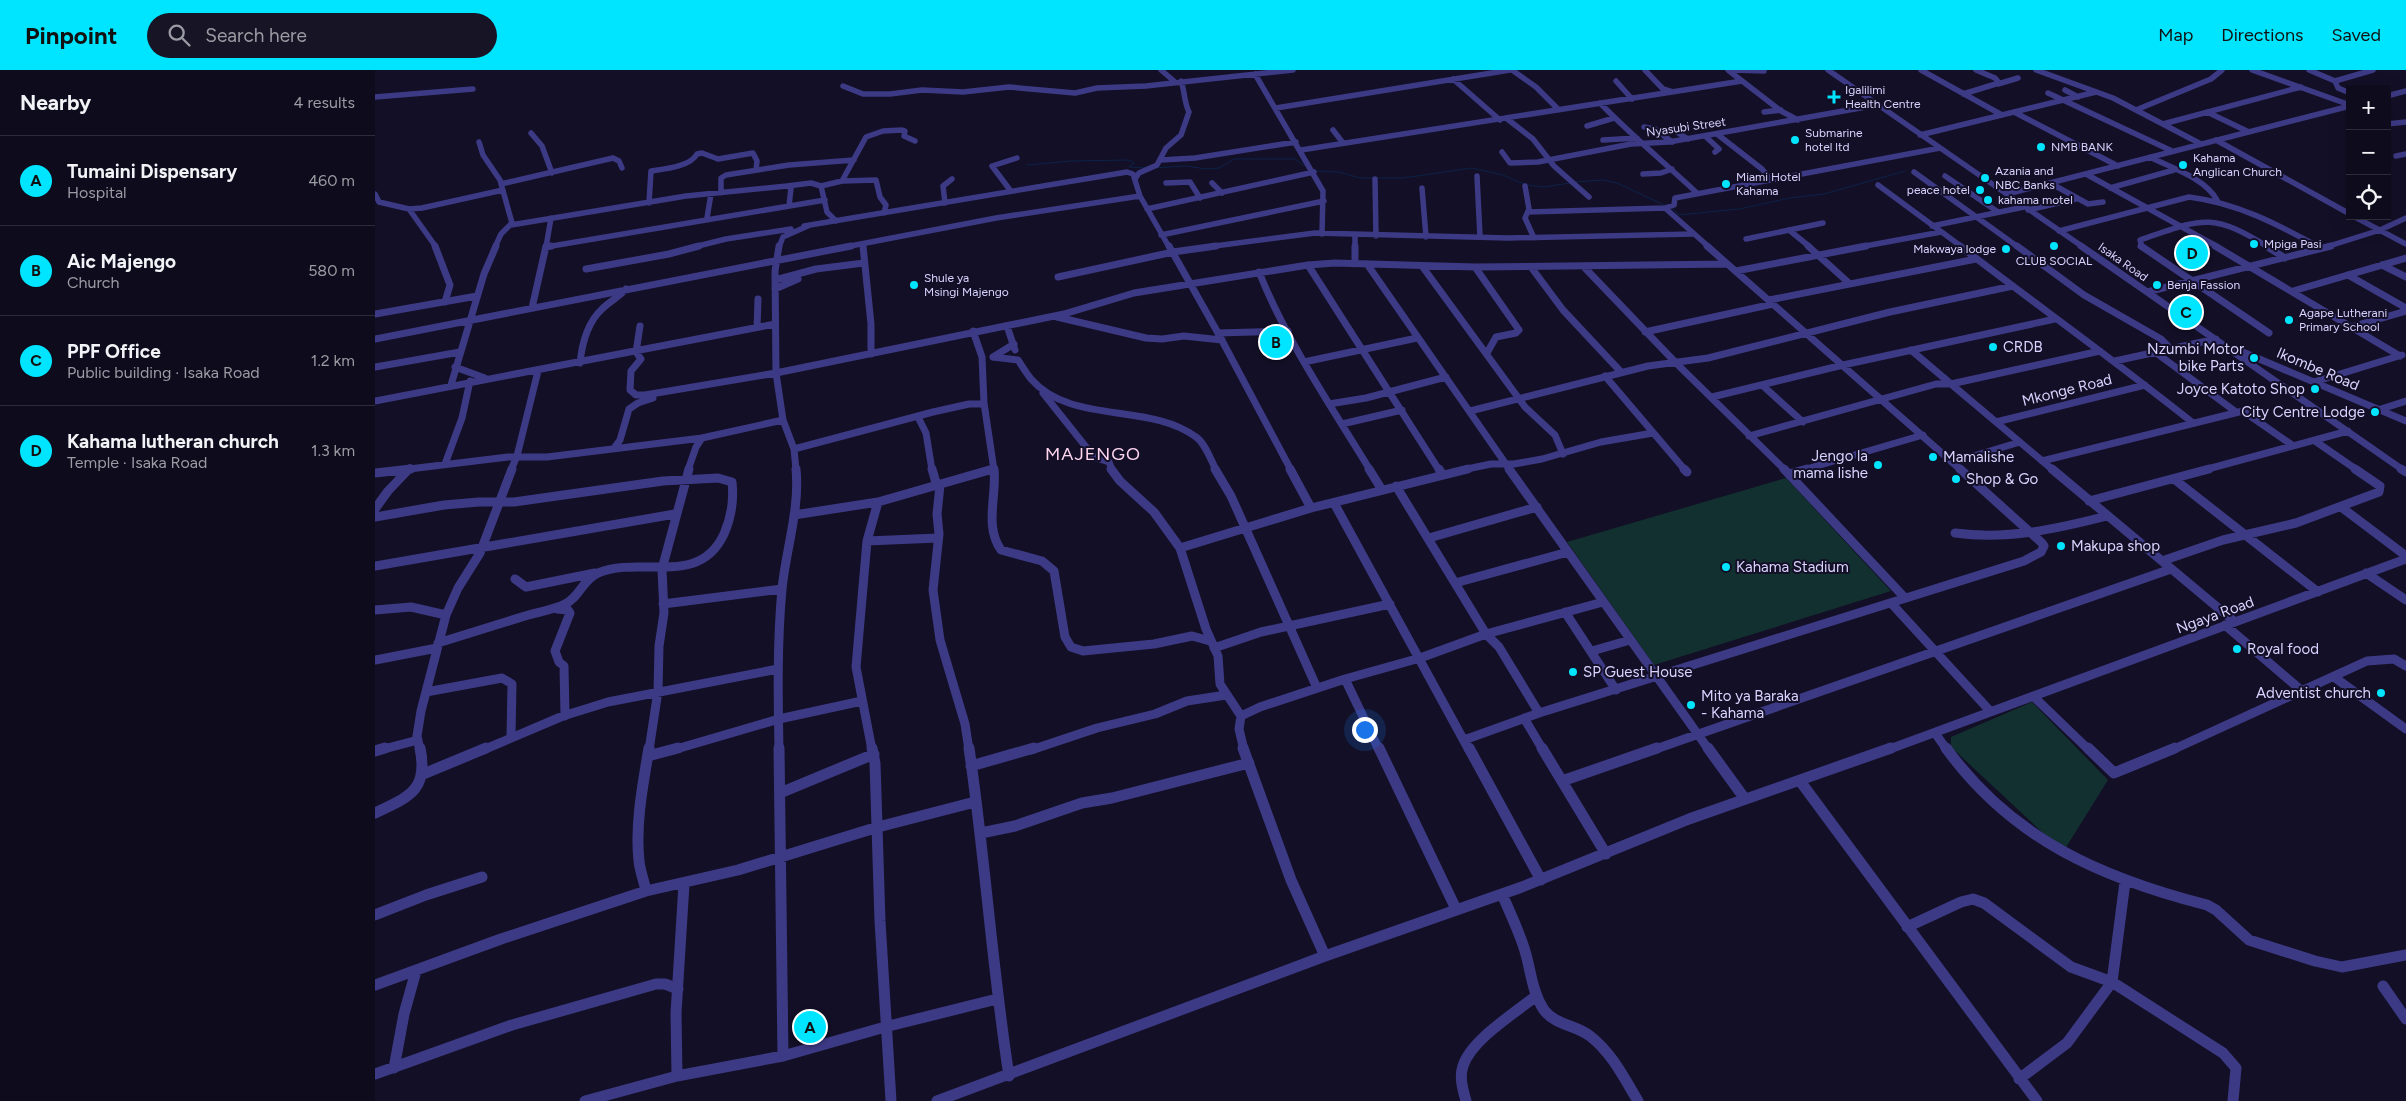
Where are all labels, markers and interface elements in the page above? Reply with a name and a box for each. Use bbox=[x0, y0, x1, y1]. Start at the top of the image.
search box bbox=[147, 13, 497, 58]
text: Pinpoint bbox=[25, 21, 117, 50]
icon: search bbox=[165, 21, 193, 49]
text: Search here bbox=[205, 24, 307, 47]
text: Map bbox=[2158, 24, 2193, 46]
text: Directions bbox=[2221, 24, 2303, 46]
text: Saved bbox=[2331, 24, 2381, 46]
place label: Igalilimi Health Centre bbox=[1845, 83, 1921, 111]
map controls bbox=[2346, 85, 2391, 220]
button: + bbox=[2346, 85, 2391, 130]
text: Nearby bbox=[20, 90, 91, 115]
marker: Igalilimi Health Centre bbox=[1827, 90, 1841, 104]
text: 4 results bbox=[294, 93, 355, 112]
street label: Nyasubi Street bbox=[1645, 114, 1727, 140]
place label: Submarine hotel ltd bbox=[1805, 126, 1863, 154]
button: − bbox=[2346, 130, 2391, 175]
marker: Submarine hotel ltd bbox=[1789, 134, 1801, 146]
place label: NMB BANK bbox=[2051, 140, 2113, 154]
marker: NMB BANK bbox=[2035, 141, 2047, 153]
place label: Kahama Anglican Church bbox=[2193, 151, 2282, 179]
marker: Kahama Anglican Church bbox=[2177, 159, 2189, 171]
text: Tumaini Dispensary bbox=[67, 160, 237, 183]
place label: Azania and NBC Banks bbox=[1995, 164, 2055, 192]
place label: Miami Hotel Kahama bbox=[1736, 170, 1801, 198]
text: A bbox=[30, 171, 42, 190]
text: 460 m bbox=[308, 171, 355, 190]
marker: Azania and NBC Banks bbox=[1979, 172, 1991, 184]
button: locate bbox=[2346, 175, 2391, 220]
marker: Miami Hotel Kahama bbox=[1720, 178, 1732, 190]
text: Hospital bbox=[67, 183, 127, 202]
place label: peace hotel bbox=[1907, 183, 1970, 197]
marker: peace hotel bbox=[1974, 184, 1986, 196]
place label: kahama motel bbox=[1998, 193, 2073, 207]
marker: kahama motel bbox=[1982, 194, 1994, 206]
pin: D bbox=[2176, 234, 2208, 272]
place label: Mpiga Pasi bbox=[2264, 237, 2321, 251]
marker: Mpiga Pasi bbox=[2248, 238, 2260, 250]
marker: CLUB SOCIAL bbox=[2048, 240, 2060, 252]
street label: Isaka Road bbox=[2095, 240, 2151, 284]
place label: Makwaya lodge bbox=[1913, 242, 1996, 256]
marker: Makwaya lodge bbox=[2000, 243, 2012, 255]
text: Aic Majengo bbox=[67, 250, 176, 273]
place label: CLUB SOCIAL bbox=[2016, 254, 2093, 268]
text: B bbox=[31, 261, 41, 280]
text: 580 m bbox=[308, 261, 355, 280]
place label: Shule ya Msingi Majengo bbox=[924, 271, 1009, 299]
text: Church bbox=[67, 273, 119, 292]
place label: Benja Fassion bbox=[2167, 278, 2240, 292]
marker: Shule ya Msingi Majengo bbox=[908, 279, 920, 291]
marker: Benja Fassion bbox=[2151, 279, 2163, 291]
pin: C bbox=[2170, 293, 2202, 331]
place label: Agape Lutherani Primary School bbox=[2299, 306, 2387, 334]
marker: Agape Lutherani Primary School bbox=[2283, 314, 2295, 326]
pin: B bbox=[1260, 323, 1292, 361]
place label: CRDB bbox=[2003, 338, 2043, 356]
text: PPF Office bbox=[67, 340, 161, 363]
place label: Nzumbi Motor bike Parts bbox=[2147, 340, 2244, 375]
marker: CRDB bbox=[1987, 341, 1999, 353]
street label: Ikombe Road bbox=[2274, 344, 2362, 394]
text: C bbox=[30, 351, 42, 370]
text: 1.2 km bbox=[311, 351, 355, 370]
marker: Nzumbi Motor bike Parts bbox=[2248, 352, 2260, 364]
text: Public building · Isaka Road bbox=[67, 363, 260, 382]
street label: Mkonge Road bbox=[2020, 370, 2114, 410]
place label: Joyce Katoto Shop bbox=[2177, 380, 2305, 398]
marker: Joyce Katoto Shop bbox=[2309, 383, 2321, 395]
place label: City Centre Lodge bbox=[2241, 403, 2365, 421]
marker: City Centre Lodge bbox=[2369, 406, 2381, 418]
text: Kahama lutheran church bbox=[67, 430, 279, 453]
text: D bbox=[30, 441, 42, 460]
text: 1.3 km bbox=[311, 441, 355, 460]
district label: MAJENGO bbox=[1045, 443, 1141, 465]
place label: Jengo la mama lishe bbox=[1793, 447, 1868, 482]
place label: Mamalishe bbox=[1943, 448, 2014, 466]
marker: Mamalishe bbox=[1927, 451, 1939, 463]
text: Temple · Isaka Road bbox=[67, 453, 207, 472]
marker: Jengo la mama lishe bbox=[1872, 459, 1884, 471]
place label: Shop & Go bbox=[1966, 470, 2039, 488]
marker: Shop & Go bbox=[1950, 473, 1962, 485]
place label: Makupa shop bbox=[2071, 537, 2160, 555]
marker: Makupa shop bbox=[2055, 540, 2067, 552]
place label: Kahama Stadium bbox=[1736, 558, 1849, 576]
marker: Kahama Stadium bbox=[1720, 561, 1732, 573]
street label: Ngaya Road bbox=[2174, 593, 2256, 637]
place label: Royal food bbox=[2247, 640, 2319, 658]
marker: Royal food bbox=[2231, 643, 2243, 655]
place label: SP Guest House bbox=[1583, 663, 1692, 681]
marker: SP Guest House bbox=[1567, 666, 1579, 678]
place label: Adventist church bbox=[2256, 684, 2371, 702]
place label: Mito ya Baraka - Kahama bbox=[1701, 687, 1799, 722]
marker: Adventist church bbox=[2375, 687, 2387, 699]
marker: Mito ya Baraka - Kahama bbox=[1685, 699, 1697, 711]
your location bbox=[1352, 717, 1378, 743]
pin: A bbox=[794, 1008, 826, 1046]

